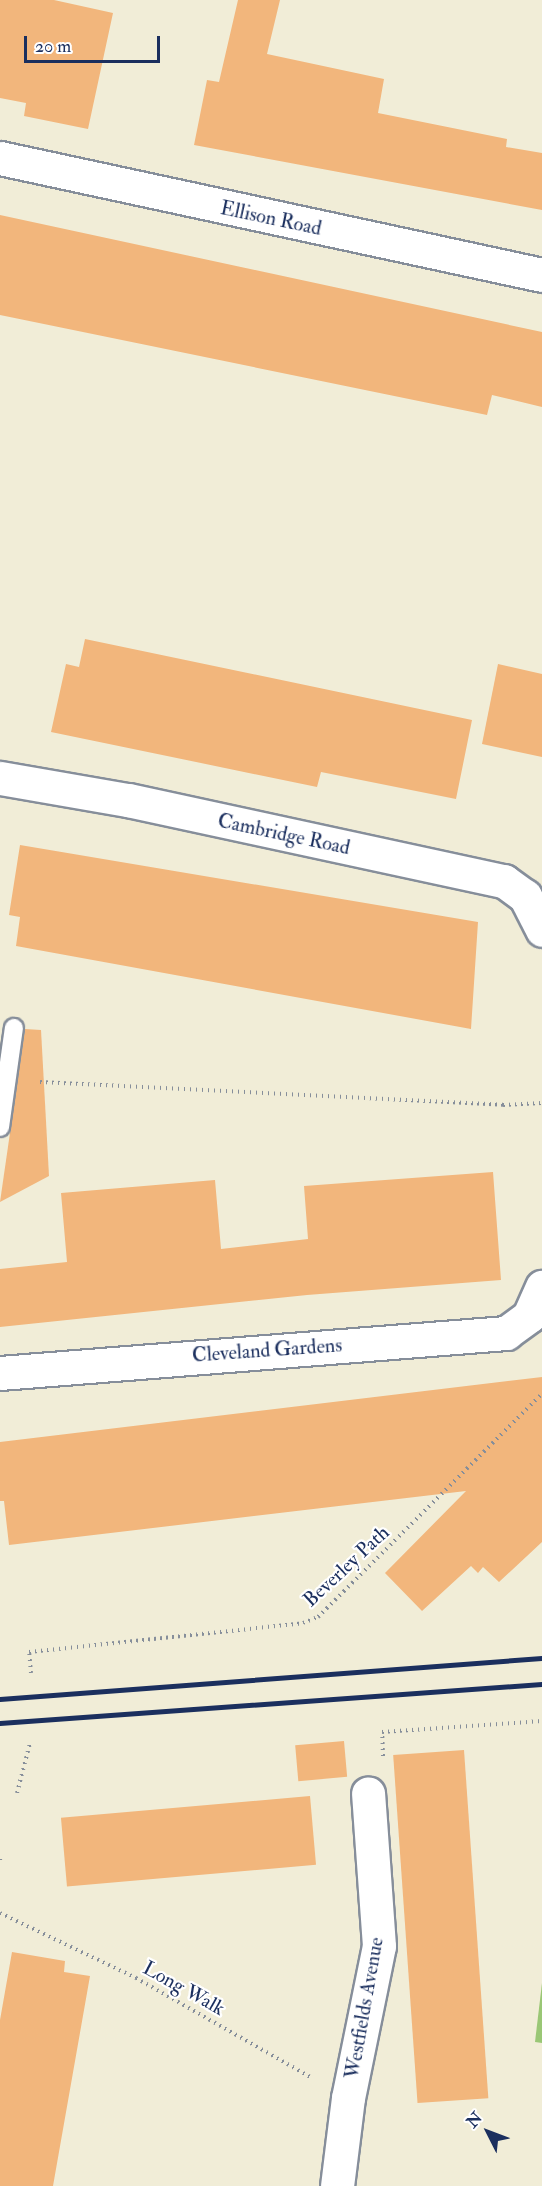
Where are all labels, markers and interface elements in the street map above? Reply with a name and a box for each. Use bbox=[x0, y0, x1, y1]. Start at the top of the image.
scale bar bbox=[27, 24, 164, 62]
text: 20 m bbox=[35, 35, 71, 58]
street label: Ellison Road bbox=[218, 196, 324, 240]
street label: Cambridge Road bbox=[216, 808, 352, 860]
street label: Cleveland Gardens bbox=[191, 1333, 343, 1367]
street label: Beverley Path bbox=[298, 1520, 394, 1612]
street label: Westfields Avenue bbox=[340, 1935, 388, 2081]
street label: Long Walk bbox=[139, 1956, 229, 2020]
north arrow bbox=[458, 2102, 518, 2162]
text: N bbox=[462, 2108, 487, 2132]

